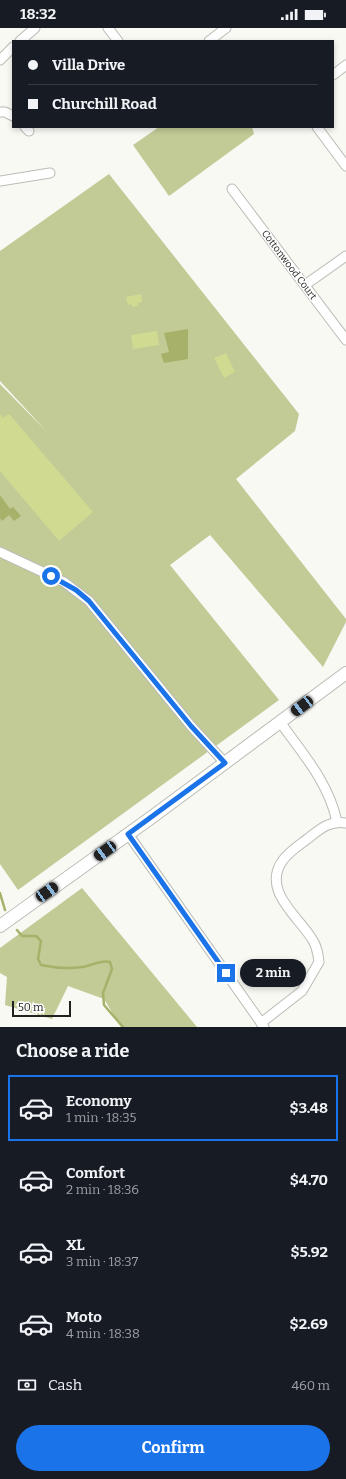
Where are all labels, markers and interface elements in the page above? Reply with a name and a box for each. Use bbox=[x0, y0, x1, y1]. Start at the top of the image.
text: 18:32 bbox=[20, 5, 56, 23]
text: Villa Drive bbox=[52, 56, 125, 74]
text: Churchill Road bbox=[52, 95, 157, 113]
street label: Cottonwood Court bbox=[259, 228, 319, 303]
route start bbox=[42, 567, 60, 585]
car bbox=[289, 694, 315, 718]
car bbox=[92, 839, 118, 863]
car bbox=[34, 880, 60, 904]
callout: 2 min bbox=[240, 959, 306, 987]
route end bbox=[217, 964, 235, 982]
text: 2 min bbox=[256, 965, 290, 980]
scale bar bbox=[12, 999, 71, 1018]
text: 50 m bbox=[18, 1001, 44, 1014]
text: Choose a ride bbox=[16, 1040, 129, 1062]
icon: car bbox=[18, 1090, 54, 1126]
text: Economy bbox=[66, 1092, 132, 1110]
text: $3.48 bbox=[289, 1099, 328, 1117]
text: 1 min · 18:35 bbox=[66, 1110, 137, 1125]
icon: car bbox=[18, 1162, 54, 1198]
text: Comfort bbox=[66, 1164, 125, 1182]
text: $4.70 bbox=[290, 1171, 328, 1189]
text: 2 min · 18:36 bbox=[66, 1182, 139, 1197]
icon: car bbox=[18, 1234, 54, 1270]
text: XL bbox=[66, 1236, 85, 1254]
text: $5.92 bbox=[290, 1243, 328, 1261]
text: 3 min · 18:37 bbox=[66, 1254, 138, 1269]
icon: car bbox=[18, 1306, 54, 1342]
text: Moto bbox=[66, 1308, 102, 1326]
text: $2.69 bbox=[290, 1315, 328, 1333]
text: 4 min · 18:38 bbox=[66, 1326, 140, 1341]
icon: cash bbox=[16, 1374, 38, 1396]
text: Cash bbox=[48, 1376, 82, 1394]
text: 460 m bbox=[291, 1378, 330, 1393]
button: Confirm bbox=[16, 1425, 330, 1471]

